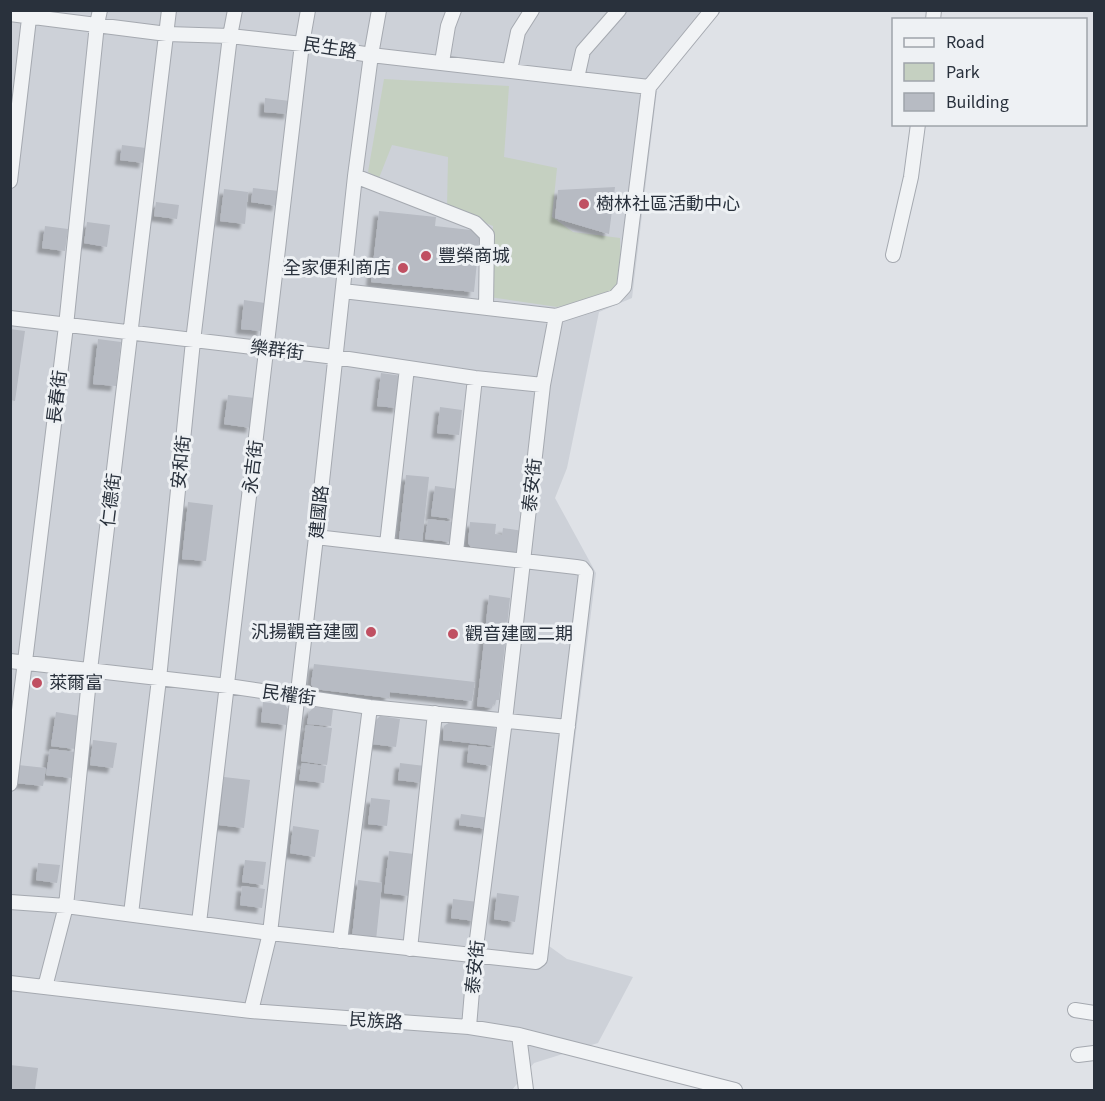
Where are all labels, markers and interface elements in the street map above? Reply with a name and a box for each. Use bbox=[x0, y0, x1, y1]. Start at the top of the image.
legend bbox=[892, 18, 1087, 126]
text: Road bbox=[946, 30, 985, 55]
street label: 民生路 bbox=[301, 32, 359, 65]
text: Park bbox=[946, 60, 980, 85]
text: Building bbox=[946, 90, 1009, 115]
place label: 樹林社區活動中心 bbox=[596, 192, 740, 217]
marker: 樹林社區活動中心 bbox=[577, 197, 591, 211]
place label: 豐榮商城 bbox=[438, 244, 510, 269]
marker: 豐榮商城 bbox=[419, 249, 433, 263]
place label: 全家便利商店 bbox=[283, 256, 391, 281]
marker: 全家便利商店 bbox=[396, 261, 410, 275]
street label: 樂群街 bbox=[249, 335, 305, 366]
street label: 長春街 bbox=[42, 369, 73, 425]
street label: 安和街 bbox=[166, 434, 197, 490]
street label: 永吉街 bbox=[238, 439, 269, 495]
street label: 泰安街 bbox=[517, 457, 548, 513]
street label: 仁德街 bbox=[96, 472, 127, 528]
street label: 建國路 bbox=[304, 484, 335, 540]
place label: 汎揚觀音建國 bbox=[251, 620, 359, 645]
place label: 觀音建國二期 bbox=[465, 622, 573, 647]
marker: 汎揚觀音建國 bbox=[364, 625, 378, 639]
marker: 觀音建國二期 bbox=[446, 627, 460, 641]
place label: 萊爾富 bbox=[49, 671, 103, 696]
marker: 萊爾富 bbox=[30, 676, 44, 690]
street label: 民權街 bbox=[260, 679, 317, 712]
street label: 泰安街 bbox=[460, 939, 491, 995]
street label: 民族路 bbox=[348, 1007, 404, 1036]

